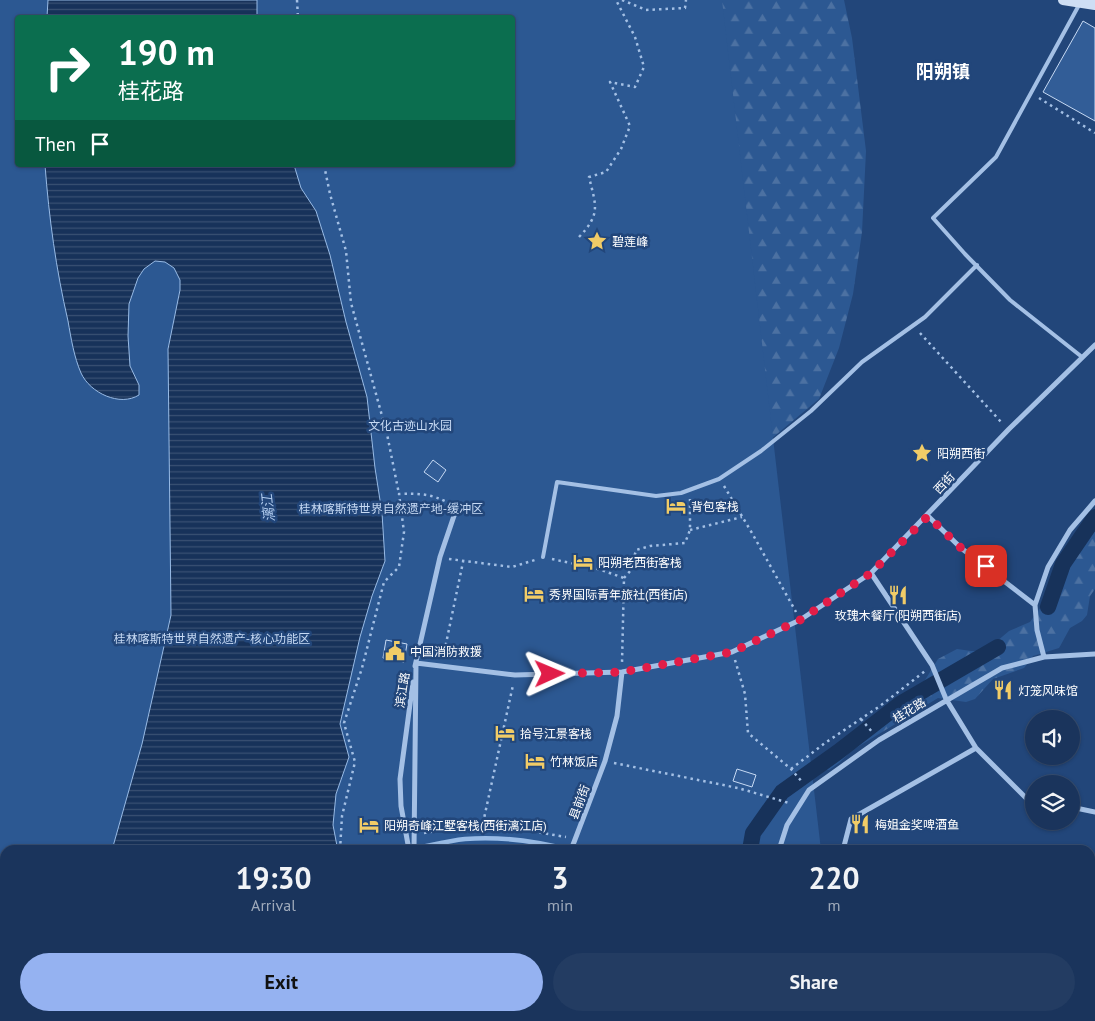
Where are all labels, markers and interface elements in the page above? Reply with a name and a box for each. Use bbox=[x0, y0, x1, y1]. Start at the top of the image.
text: 190 m bbox=[118, 29, 215, 75]
icon: right bbox=[35, 35, 100, 100]
district label: 阳朔镇 bbox=[916, 60, 970, 83]
text: 桂花路 bbox=[118, 77, 184, 105]
icon: arrive bbox=[86, 130, 114, 158]
text: Then bbox=[35, 132, 76, 156]
place icon: 碧莲峰 bbox=[586, 230, 608, 252]
place label: 碧莲峰 bbox=[612, 234, 648, 249]
park label: 文化古迹山水园 bbox=[368, 418, 452, 433]
place icon: 阳朔西街 bbox=[911, 442, 933, 464]
place label: 阳朔西街 bbox=[937, 446, 985, 461]
street label: 西街 bbox=[930, 469, 958, 497]
water label: 漓江 bbox=[257, 491, 278, 523]
hotel icon: 背包客栈 bbox=[665, 495, 687, 517]
place label: 背包客栈 bbox=[691, 499, 739, 514]
park label: 桂林喀斯特世界自然遗产地-缓冲区 bbox=[299, 501, 483, 516]
pin bbox=[965, 545, 1007, 587]
hotel icon: 阳朔老西街客栈 bbox=[572, 551, 594, 573]
icon: arrive bbox=[972, 552, 1000, 580]
place label: 阳朔老西街客栈 bbox=[598, 555, 682, 570]
hotel icon: 秀界国际青年旅社(西街店) bbox=[523, 583, 545, 605]
restaurant icon: 玫瑰木餐厅(阳朔西街店) bbox=[887, 584, 909, 606]
place label: 秀界国际青年旅社(西街店) bbox=[549, 587, 688, 602]
place label: 玫瑰木餐厅(阳朔西街店) bbox=[835, 608, 961, 623]
park label: 桂林喀斯特世界自然遗产-核心功能区 bbox=[114, 631, 310, 646]
public building icon: 中国消防救援 bbox=[384, 640, 406, 662]
place label: 中国消防救援 bbox=[410, 644, 482, 659]
position arrow bbox=[523, 647, 575, 699]
street label: 滨江路 bbox=[392, 671, 412, 709]
restaurant icon: 灯笼风味馆 bbox=[992, 679, 1014, 701]
place label: 灯笼风味馆 bbox=[1018, 683, 1078, 698]
street label: 桂花路 bbox=[890, 694, 928, 726]
map controls bbox=[1025, 710, 1080, 830]
button: sound bbox=[1025, 710, 1080, 765]
hotel icon: 拾号江景客栈 bbox=[494, 722, 516, 744]
place label: 拾号江景客栈 bbox=[520, 726, 592, 741]
hotel icon: 竹林饭店 bbox=[524, 750, 546, 772]
place label: 竹林饭店 bbox=[550, 754, 598, 769]
button: layers bbox=[1025, 775, 1080, 830]
street label: 县前街 bbox=[566, 783, 592, 821]
restaurant icon: 梅姐金奖啤酒鱼 bbox=[849, 813, 871, 835]
hotel icon: 阳朔奇峰江墅客栈(西街漓江店) bbox=[358, 814, 380, 836]
place label: 梅姐金奖啤酒鱼 bbox=[875, 817, 959, 832]
place label: 阳朔奇峰江墅客栈(西街漓江店) bbox=[384, 818, 547, 833]
text: 19:30 bbox=[235, 858, 312, 897]
text: 3 bbox=[552, 858, 569, 897]
text: 220 bbox=[808, 858, 860, 897]
text: Arrival bbox=[251, 895, 296, 915]
text: min bbox=[547, 895, 573, 915]
text: m bbox=[828, 895, 841, 915]
button: Exit bbox=[20, 953, 543, 1011]
button: Share bbox=[553, 953, 1075, 1011]

